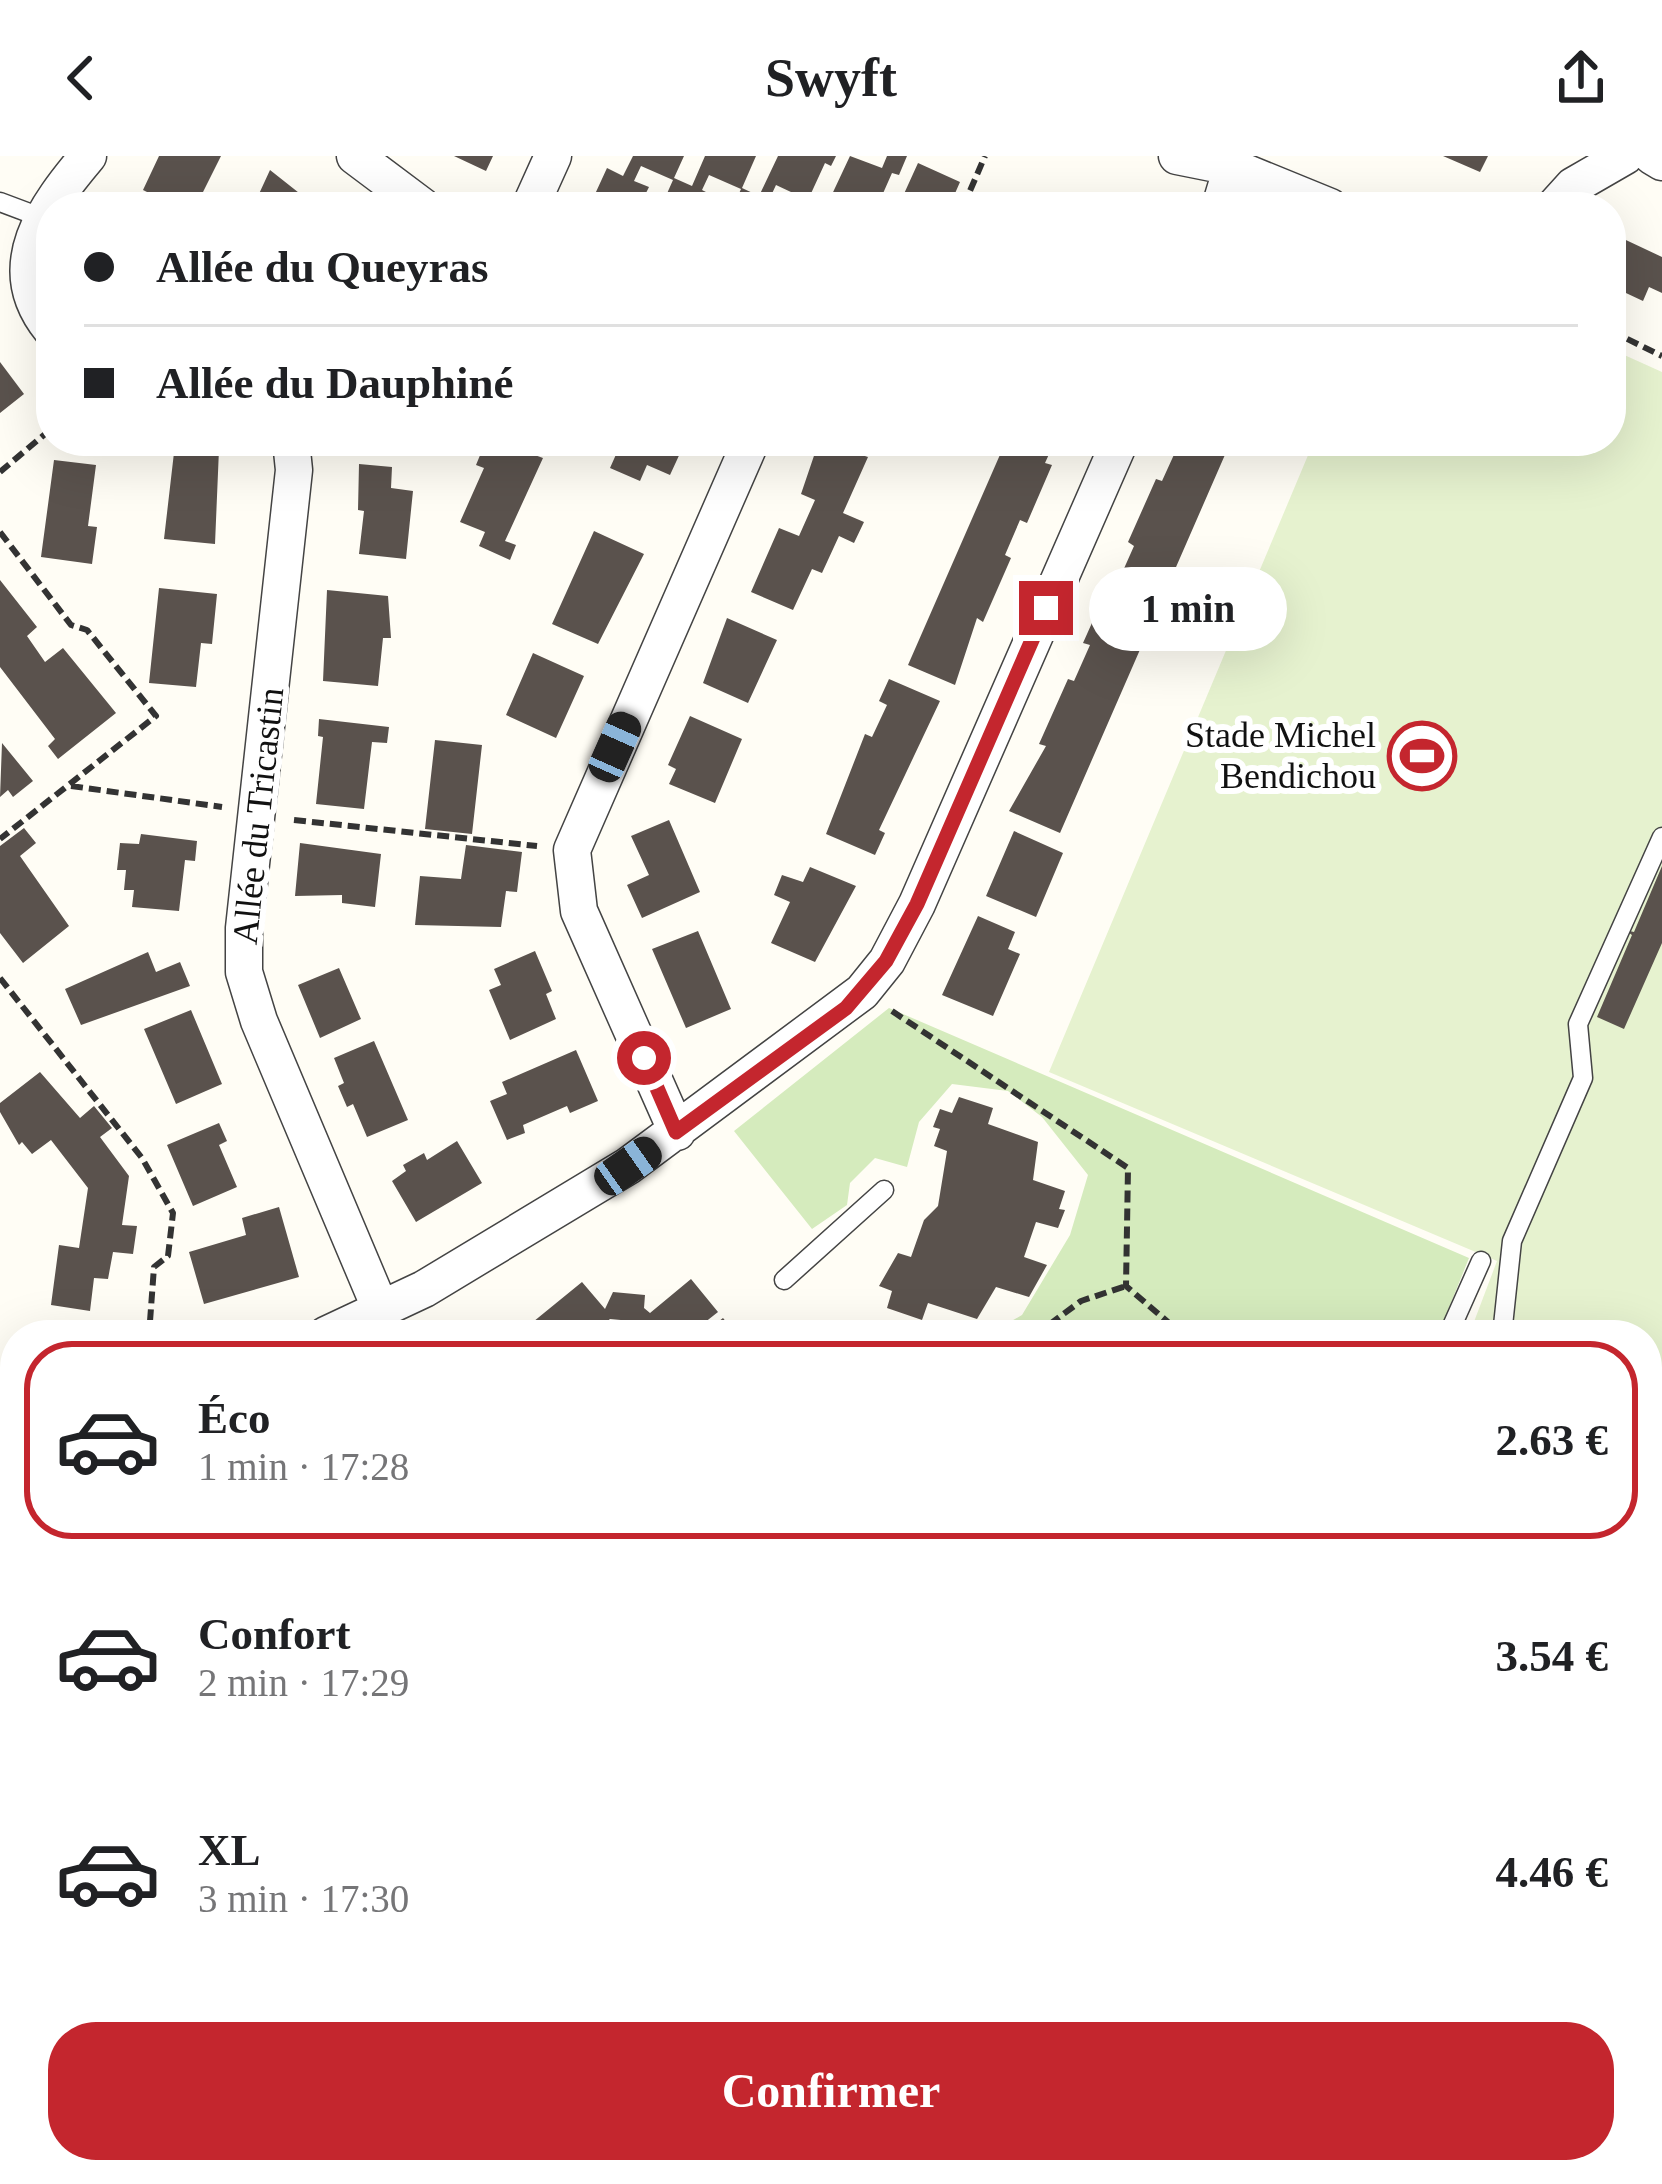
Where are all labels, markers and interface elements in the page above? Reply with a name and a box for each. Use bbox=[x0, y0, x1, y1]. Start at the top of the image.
icon: back bbox=[48, 45, 114, 111]
icon: share bbox=[1548, 45, 1614, 111]
text: Swyft bbox=[765, 48, 897, 108]
text: Allée du Queyras bbox=[156, 242, 489, 292]
text: Allée du Dauphiné bbox=[156, 358, 514, 408]
callout: 1 min bbox=[1088, 566, 1286, 650]
route end bbox=[1019, 581, 1073, 635]
text: 1 min bbox=[1141, 587, 1235, 630]
street label: Allée du Tricastin bbox=[225, 686, 291, 946]
car bbox=[584, 707, 646, 787]
place label: Stade Michel Bendichou bbox=[1185, 715, 1376, 796]
sports icon: Stade Michel Bendichou bbox=[1387, 721, 1457, 791]
route start bbox=[617, 1031, 671, 1085]
car bbox=[588, 1131, 668, 1201]
icon: car bbox=[54, 1386, 162, 1494]
text: Éco bbox=[198, 1393, 271, 1443]
text: 2.63 € bbox=[1496, 1415, 1608, 1465]
text: 1 min · 17:28 bbox=[198, 1445, 409, 1488]
icon: car bbox=[54, 1602, 162, 1710]
text: Confort bbox=[198, 1609, 350, 1659]
text: 3.54 € bbox=[1496, 1631, 1608, 1681]
text: 2 min · 17:29 bbox=[198, 1661, 409, 1704]
icon: car bbox=[54, 1818, 162, 1926]
text: XL bbox=[198, 1825, 261, 1875]
text: 4.46 € bbox=[1496, 1847, 1608, 1897]
text: 3 min · 17:30 bbox=[198, 1877, 409, 1920]
button: Confirmer bbox=[48, 2022, 1614, 2160]

